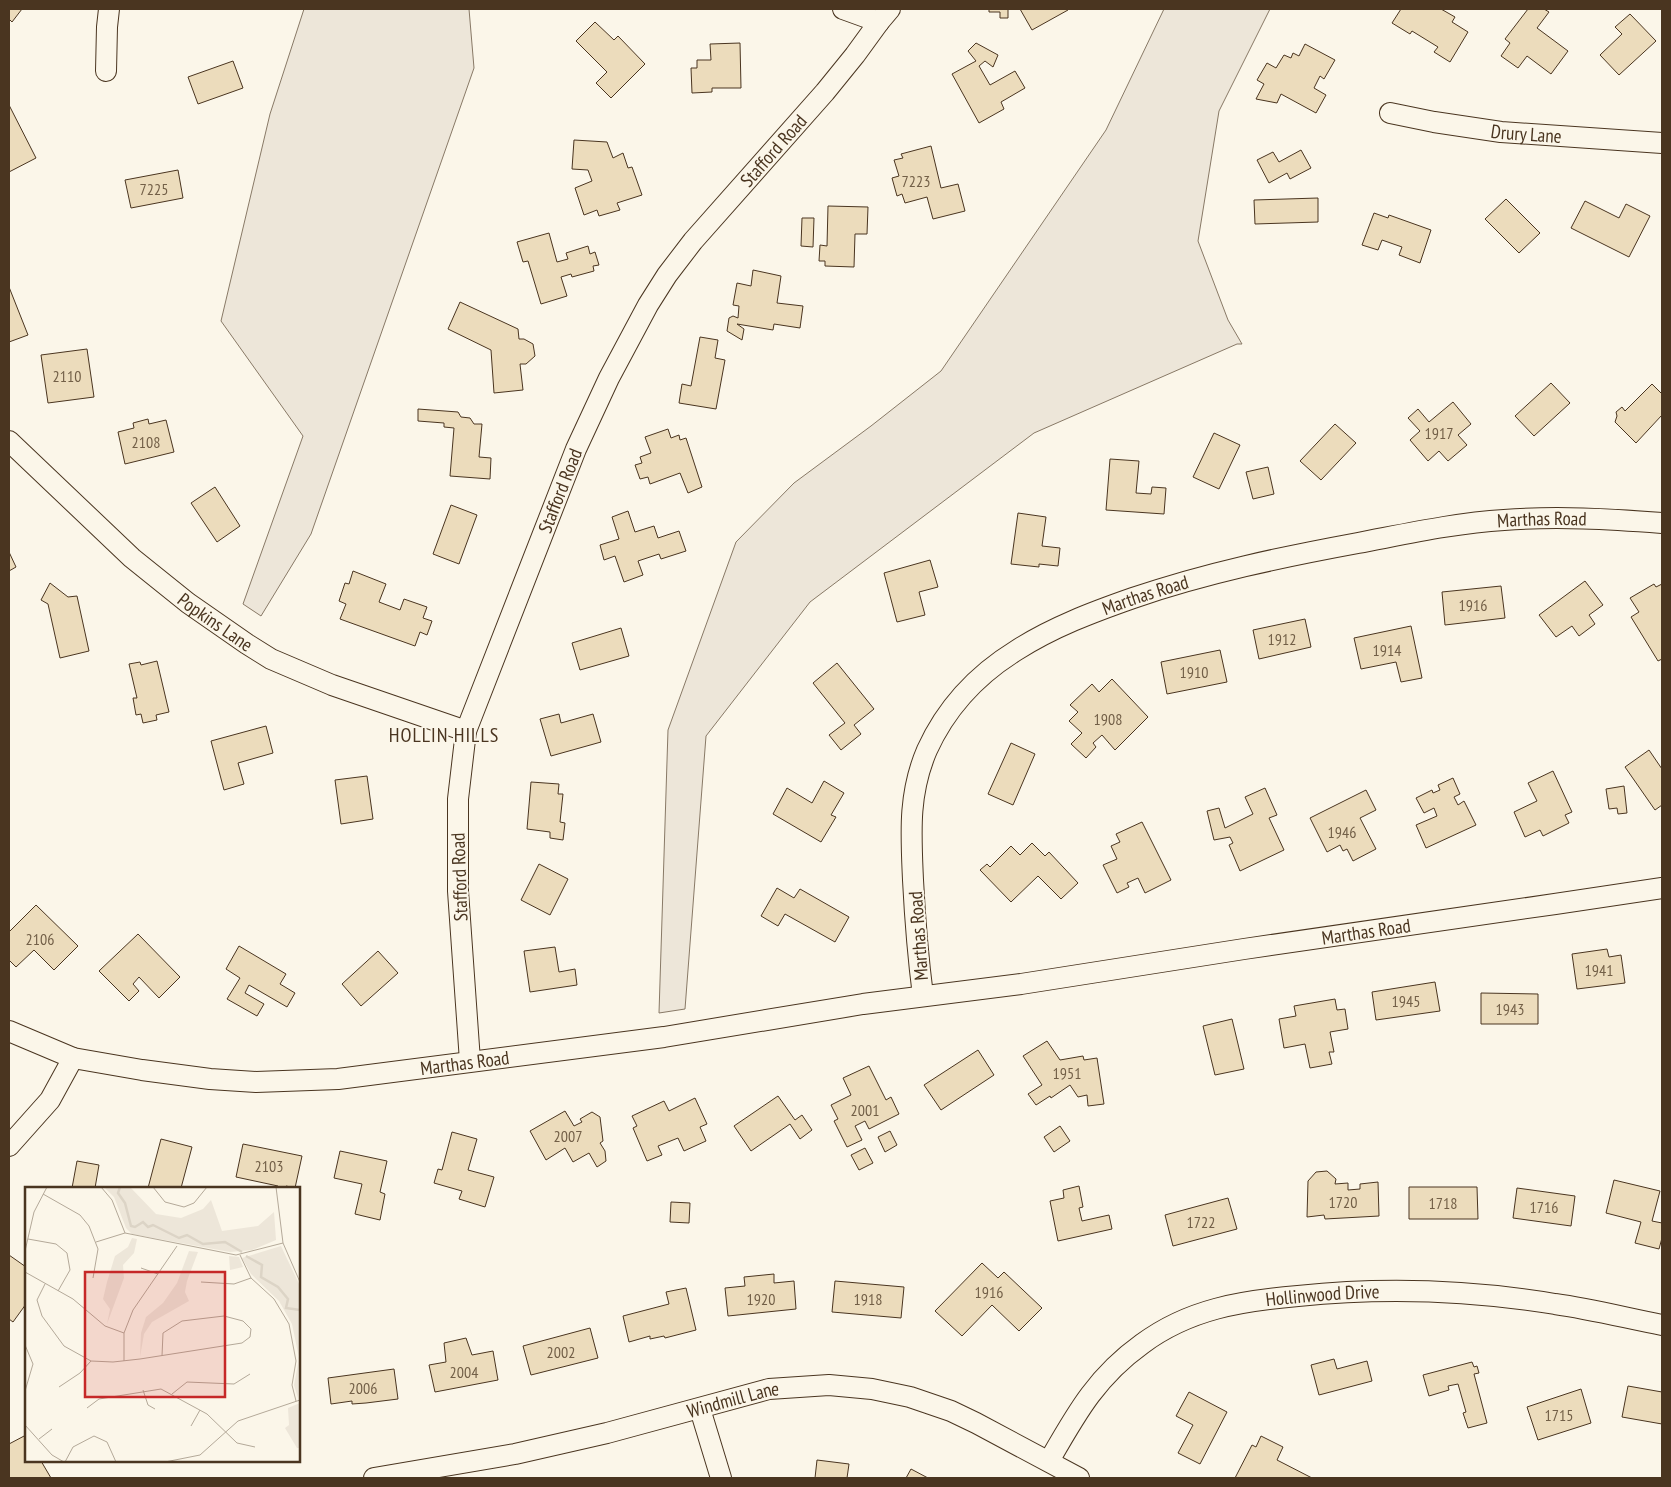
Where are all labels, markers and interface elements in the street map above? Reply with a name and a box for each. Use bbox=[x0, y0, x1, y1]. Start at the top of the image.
street label: Stafford Road bbox=[735, 109, 812, 192]
street label: Drury Lane bbox=[1489, 119, 1563, 148]
house number: 7223 bbox=[902, 171, 930, 191]
house number: 7225 bbox=[140, 179, 168, 199]
house number: 2110 bbox=[53, 366, 81, 386]
house number: 1917 bbox=[1425, 423, 1453, 443]
house number: 2108 bbox=[132, 432, 160, 452]
street label: Stafford Road bbox=[532, 445, 587, 536]
street label: Marthas Road bbox=[1496, 506, 1587, 532]
street label: Marthas Road bbox=[1099, 569, 1191, 620]
street label: Popkins Lane bbox=[173, 588, 257, 657]
house number: 1916 bbox=[1459, 595, 1487, 615]
house number: 1912 bbox=[1268, 629, 1296, 649]
house number: 1914 bbox=[1373, 640, 1401, 660]
house number: 1910 bbox=[1180, 662, 1208, 682]
house number: 1908 bbox=[1094, 709, 1122, 729]
district label: HOLLIN HILLS bbox=[389, 722, 499, 748]
house number: 1946 bbox=[1328, 822, 1356, 842]
street label: Stafford Road bbox=[445, 832, 473, 922]
street label: Marthas Road bbox=[903, 891, 933, 981]
street label: Marthas Road bbox=[1320, 913, 1412, 950]
house number: 2106 bbox=[26, 929, 54, 949]
house number: 1941 bbox=[1585, 960, 1613, 980]
house number: 1945 bbox=[1392, 991, 1420, 1011]
house number: 1943 bbox=[1496, 999, 1524, 1019]
street label: Marthas Road bbox=[419, 1045, 511, 1080]
house number: 1951 bbox=[1053, 1063, 1081, 1083]
house number: 2001 bbox=[851, 1100, 879, 1120]
house number: 2007 bbox=[554, 1126, 582, 1146]
house number: 2103 bbox=[255, 1156, 283, 1176]
inset map bbox=[25, 1187, 300, 1462]
house number: 1720 bbox=[1329, 1192, 1357, 1212]
house number: 1718 bbox=[1429, 1193, 1457, 1213]
house number: 1716 bbox=[1530, 1197, 1558, 1217]
house number: 1722 bbox=[1187, 1212, 1215, 1232]
street label: Hollinwood Drive bbox=[1264, 1279, 1380, 1311]
house number: 1916 bbox=[975, 1282, 1003, 1302]
house number: 1920 bbox=[747, 1289, 775, 1309]
house number: 1918 bbox=[854, 1289, 882, 1309]
house number: 2002 bbox=[547, 1342, 575, 1362]
house number: 2004 bbox=[450, 1362, 478, 1382]
street label: Windmill Lane bbox=[684, 1376, 780, 1423]
house number: 2006 bbox=[349, 1378, 377, 1398]
house number: 1715 bbox=[1545, 1405, 1573, 1425]

